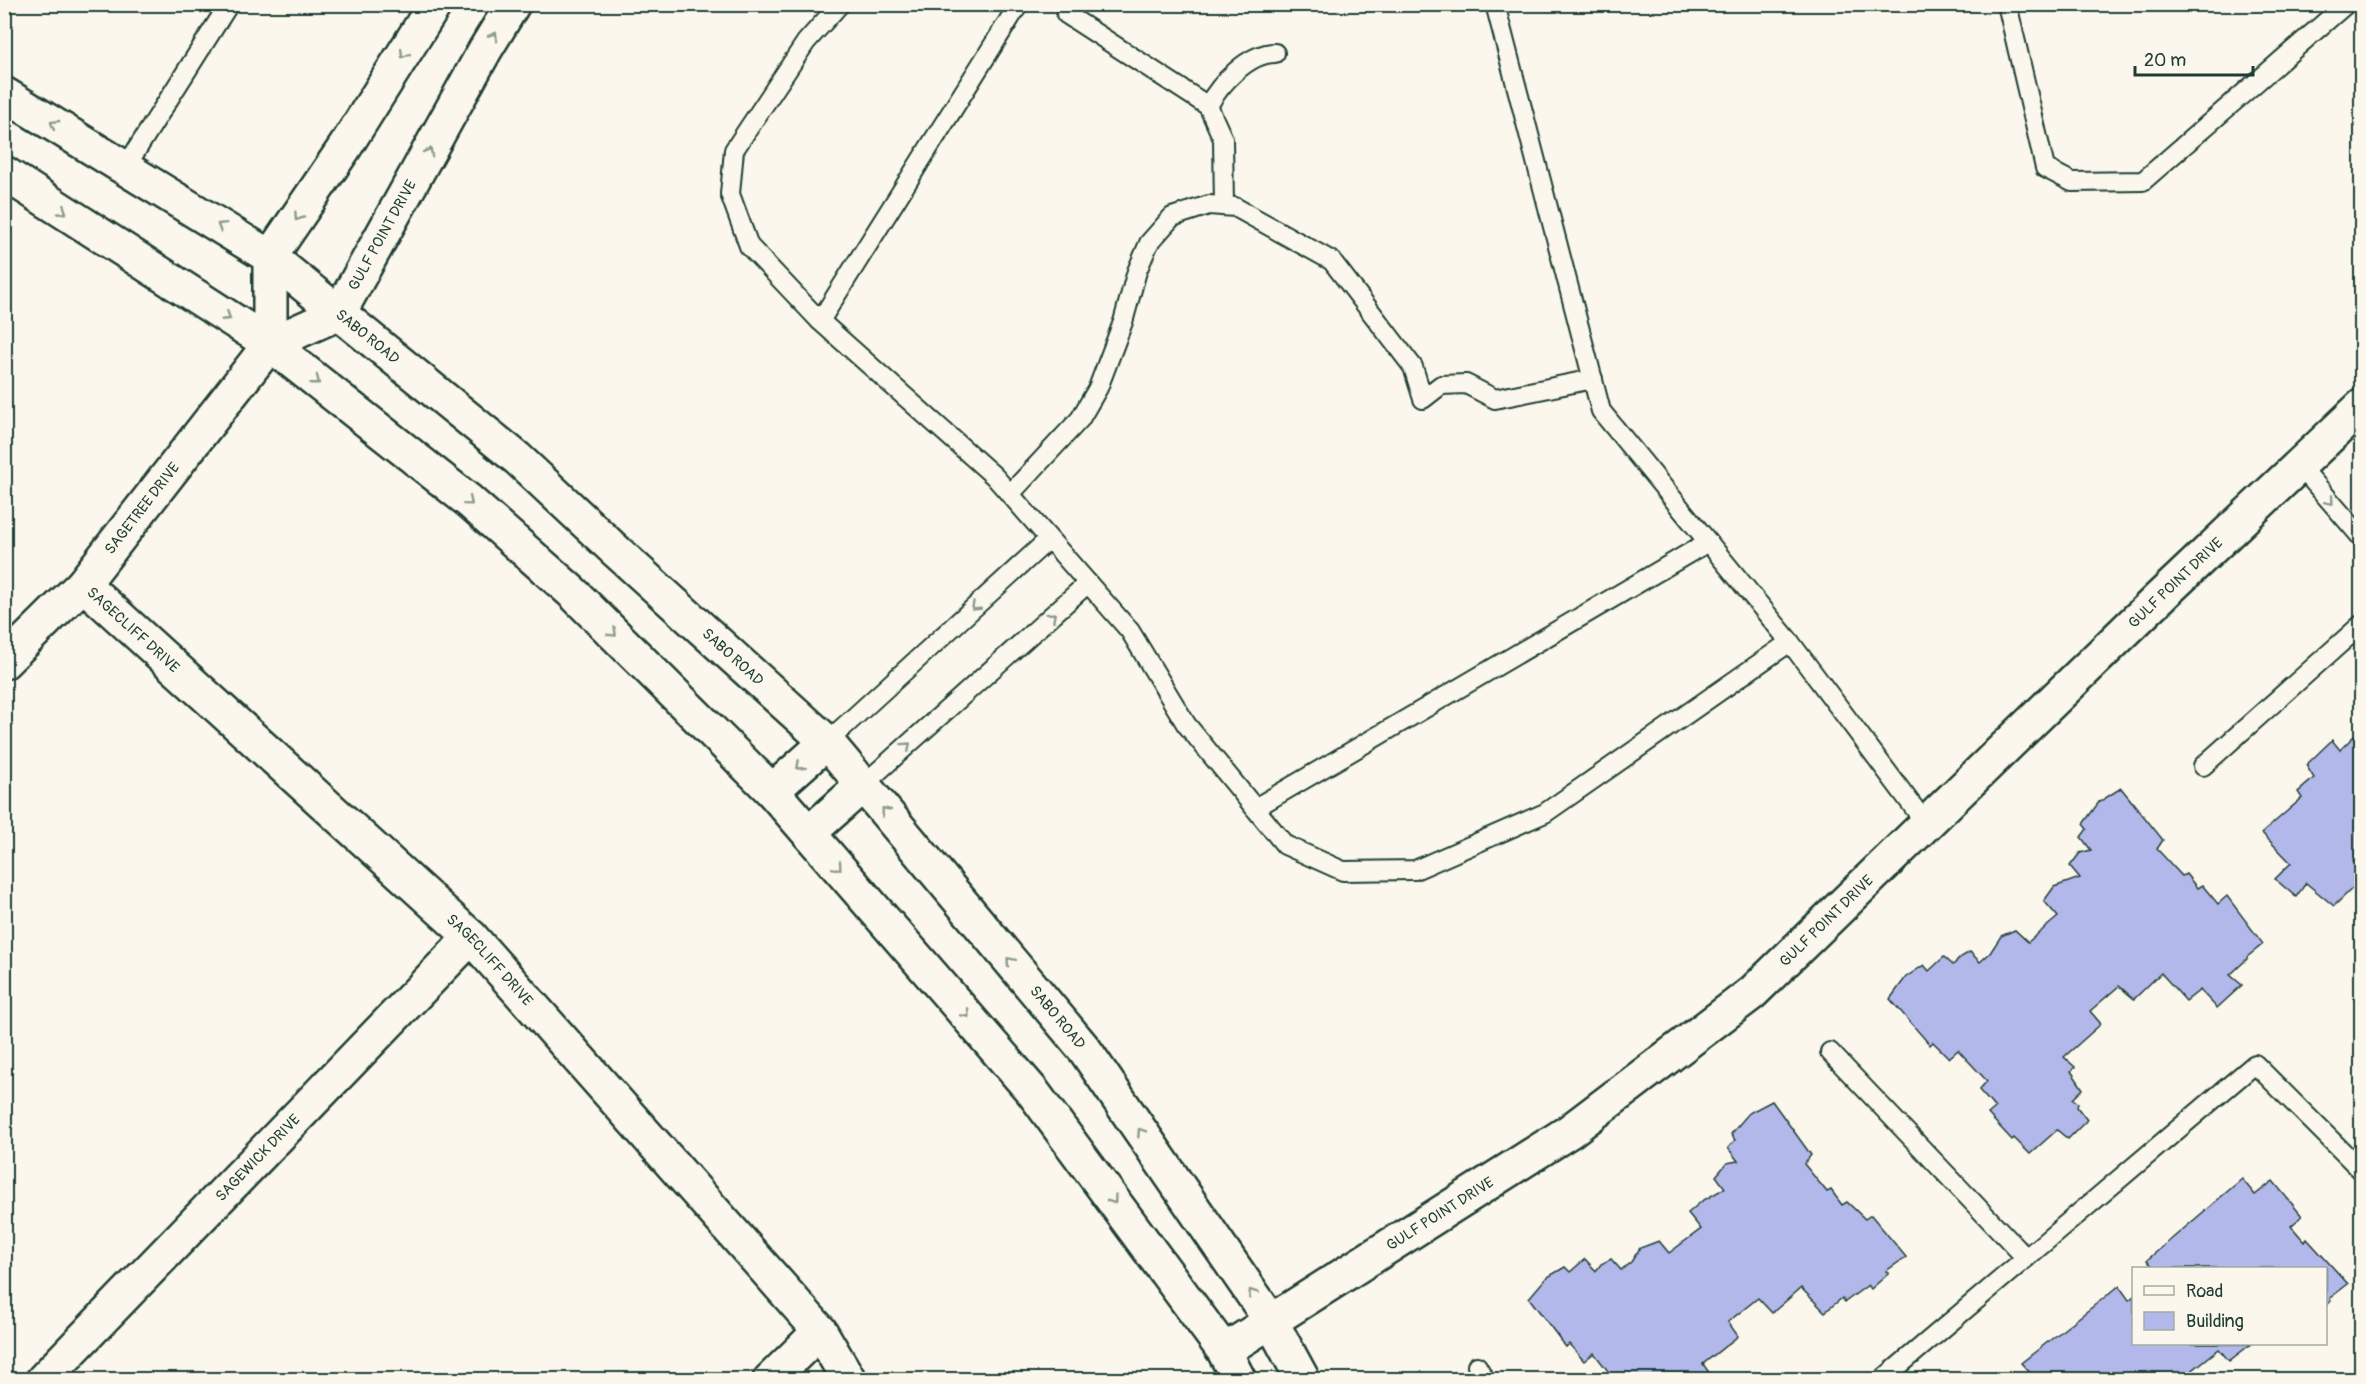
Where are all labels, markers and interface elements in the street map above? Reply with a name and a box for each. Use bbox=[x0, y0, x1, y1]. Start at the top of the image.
one-way arrow bbox=[486, 32, 498, 42]
scale bar bbox=[2135, 39, 2254, 77]
one-way arrow bbox=[400, 47, 411, 58]
text: 20 m bbox=[2144, 49, 2186, 72]
one-way arrow bbox=[50, 120, 60, 132]
one-way arrow bbox=[422, 148, 433, 158]
street label: GULF POINT DRIVE bbox=[344, 177, 421, 294]
one-way arrow bbox=[56, 204, 67, 215]
one-way arrow bbox=[294, 211, 305, 222]
one-way arrow bbox=[216, 223, 227, 234]
street label: SABO ROAD bbox=[332, 305, 403, 369]
one-way arrow bbox=[221, 309, 231, 321]
one-way arrow bbox=[310, 373, 321, 384]
street label: SAGETREE DRIVE bbox=[101, 459, 184, 558]
one-way arrow bbox=[462, 494, 473, 505]
one-way arrow bbox=[2323, 494, 2334, 505]
street label: GULF POINT DRIVE bbox=[2125, 534, 2227, 633]
street label: SAGECLIFF DRIVE bbox=[83, 583, 183, 677]
one-way arrow bbox=[971, 600, 981, 611]
one-way arrow bbox=[1045, 612, 1056, 623]
street label: SABO ROAD bbox=[698, 624, 767, 690]
one-way arrow bbox=[607, 626, 617, 637]
one-way arrow bbox=[900, 742, 911, 753]
one-way arrow bbox=[796, 759, 807, 770]
one-way arrow bbox=[882, 807, 893, 818]
one-way arrow bbox=[831, 860, 842, 871]
street label: GULF POINT DRIVE bbox=[1776, 871, 1878, 971]
street label: SAGECLIFF DRIVE bbox=[442, 910, 537, 1010]
one-way arrow bbox=[1007, 957, 1018, 968]
street label: SABO ROAD bbox=[1025, 982, 1089, 1053]
one-way arrow bbox=[958, 1007, 969, 1018]
street label: SAGEWICK DRIVE bbox=[212, 1110, 305, 1206]
one-way arrow bbox=[1138, 1128, 1149, 1139]
street label: GULF POINT DRIVE bbox=[1383, 1173, 1498, 1255]
one-way arrow bbox=[1105, 1193, 1116, 1204]
legend bbox=[2132, 1267, 2327, 1345]
text: Road bbox=[2186, 1280, 2223, 1303]
one-way arrow bbox=[1248, 1289, 1259, 1300]
text: Building bbox=[2186, 1310, 2244, 1333]

